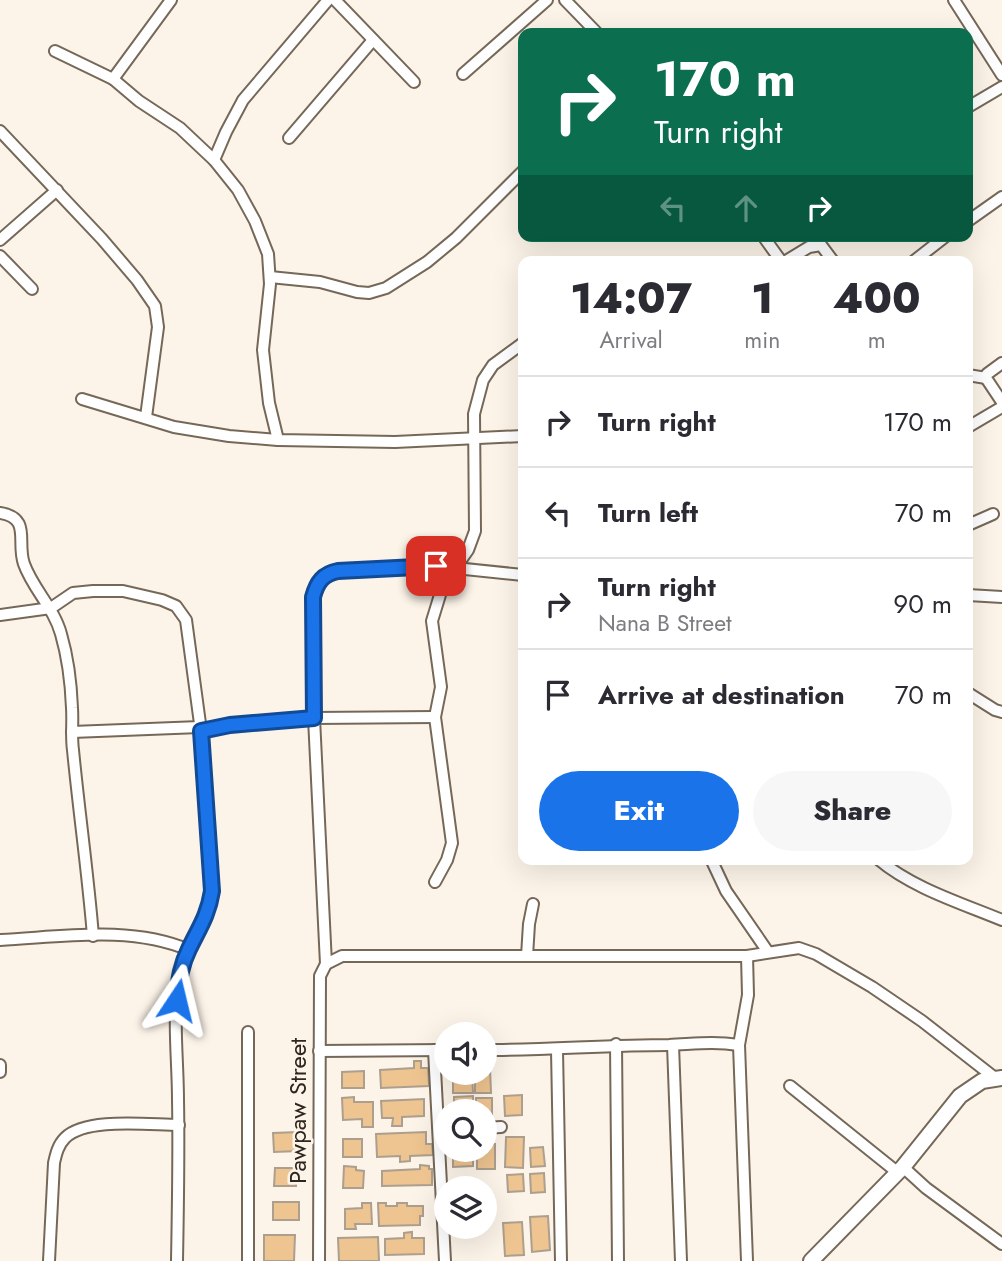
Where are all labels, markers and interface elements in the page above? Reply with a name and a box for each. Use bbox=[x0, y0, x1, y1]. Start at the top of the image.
text: 170 m bbox=[654, 44, 796, 114]
icon: right bbox=[539, 56, 630, 147]
text: Turn right bbox=[654, 109, 783, 155]
icon: left bbox=[654, 189, 692, 227]
icon: ahead bbox=[727, 189, 765, 227]
icon: right bbox=[800, 189, 838, 227]
text: 14:07 bbox=[570, 268, 692, 329]
text: 1 bbox=[751, 268, 773, 329]
text: 400 bbox=[833, 268, 921, 329]
text: Arrival bbox=[599, 323, 663, 357]
text: min bbox=[744, 323, 780, 357]
text: m bbox=[868, 323, 886, 357]
icon: right bbox=[539, 403, 577, 441]
text: Turn right bbox=[598, 403, 716, 441]
text: 170 m bbox=[883, 403, 952, 441]
icon: left bbox=[539, 494, 577, 532]
text: Turn left bbox=[598, 494, 698, 532]
text: 70 m bbox=[895, 494, 952, 532]
pin bbox=[406, 536, 466, 596]
icon: arrive bbox=[417, 547, 455, 585]
text: Turn right bbox=[598, 568, 716, 606]
icon: right bbox=[539, 585, 577, 623]
text: 90 m bbox=[893, 585, 952, 623]
text: Nana B Street bbox=[598, 606, 732, 640]
icon: arrive bbox=[539, 676, 577, 714]
text: Arrive at destination bbox=[598, 676, 845, 714]
text: 70 m bbox=[895, 676, 952, 714]
button: Exit bbox=[539, 771, 739, 851]
button: Share bbox=[753, 771, 952, 851]
position arrow bbox=[140, 963, 214, 1037]
map controls bbox=[434, 1022, 497, 1239]
button: sound bbox=[434, 1022, 497, 1085]
street label: Pawpaw Street bbox=[280, 1038, 315, 1184]
button: search bbox=[434, 1099, 497, 1162]
button: layers bbox=[434, 1176, 497, 1239]

